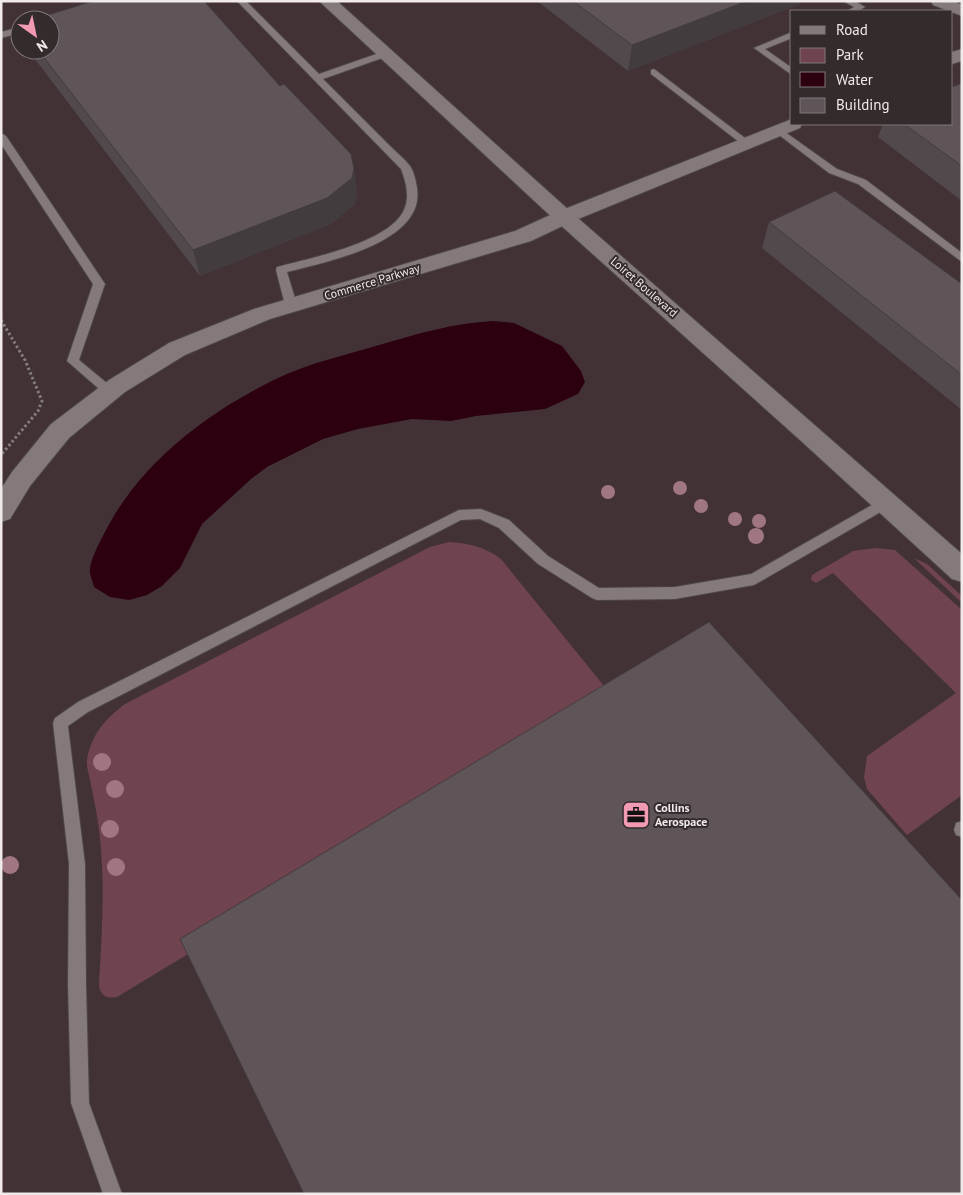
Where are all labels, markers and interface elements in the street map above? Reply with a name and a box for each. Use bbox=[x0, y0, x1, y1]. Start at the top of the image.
north arrow bbox=[10, 10, 60, 60]
legend bbox=[790, 10, 953, 125]
text: Road bbox=[836, 20, 868, 39]
text: N bbox=[33, 36, 51, 56]
text: Park bbox=[836, 45, 864, 64]
text: Water bbox=[836, 70, 873, 89]
text: Building bbox=[836, 95, 890, 114]
street label: Loiret Boulevard bbox=[608, 253, 681, 320]
street label: Commerce Parkway bbox=[322, 260, 422, 303]
office icon: Collins Aerospace bbox=[621, 800, 651, 830]
place label: Collins Aerospace bbox=[655, 800, 707, 829]

